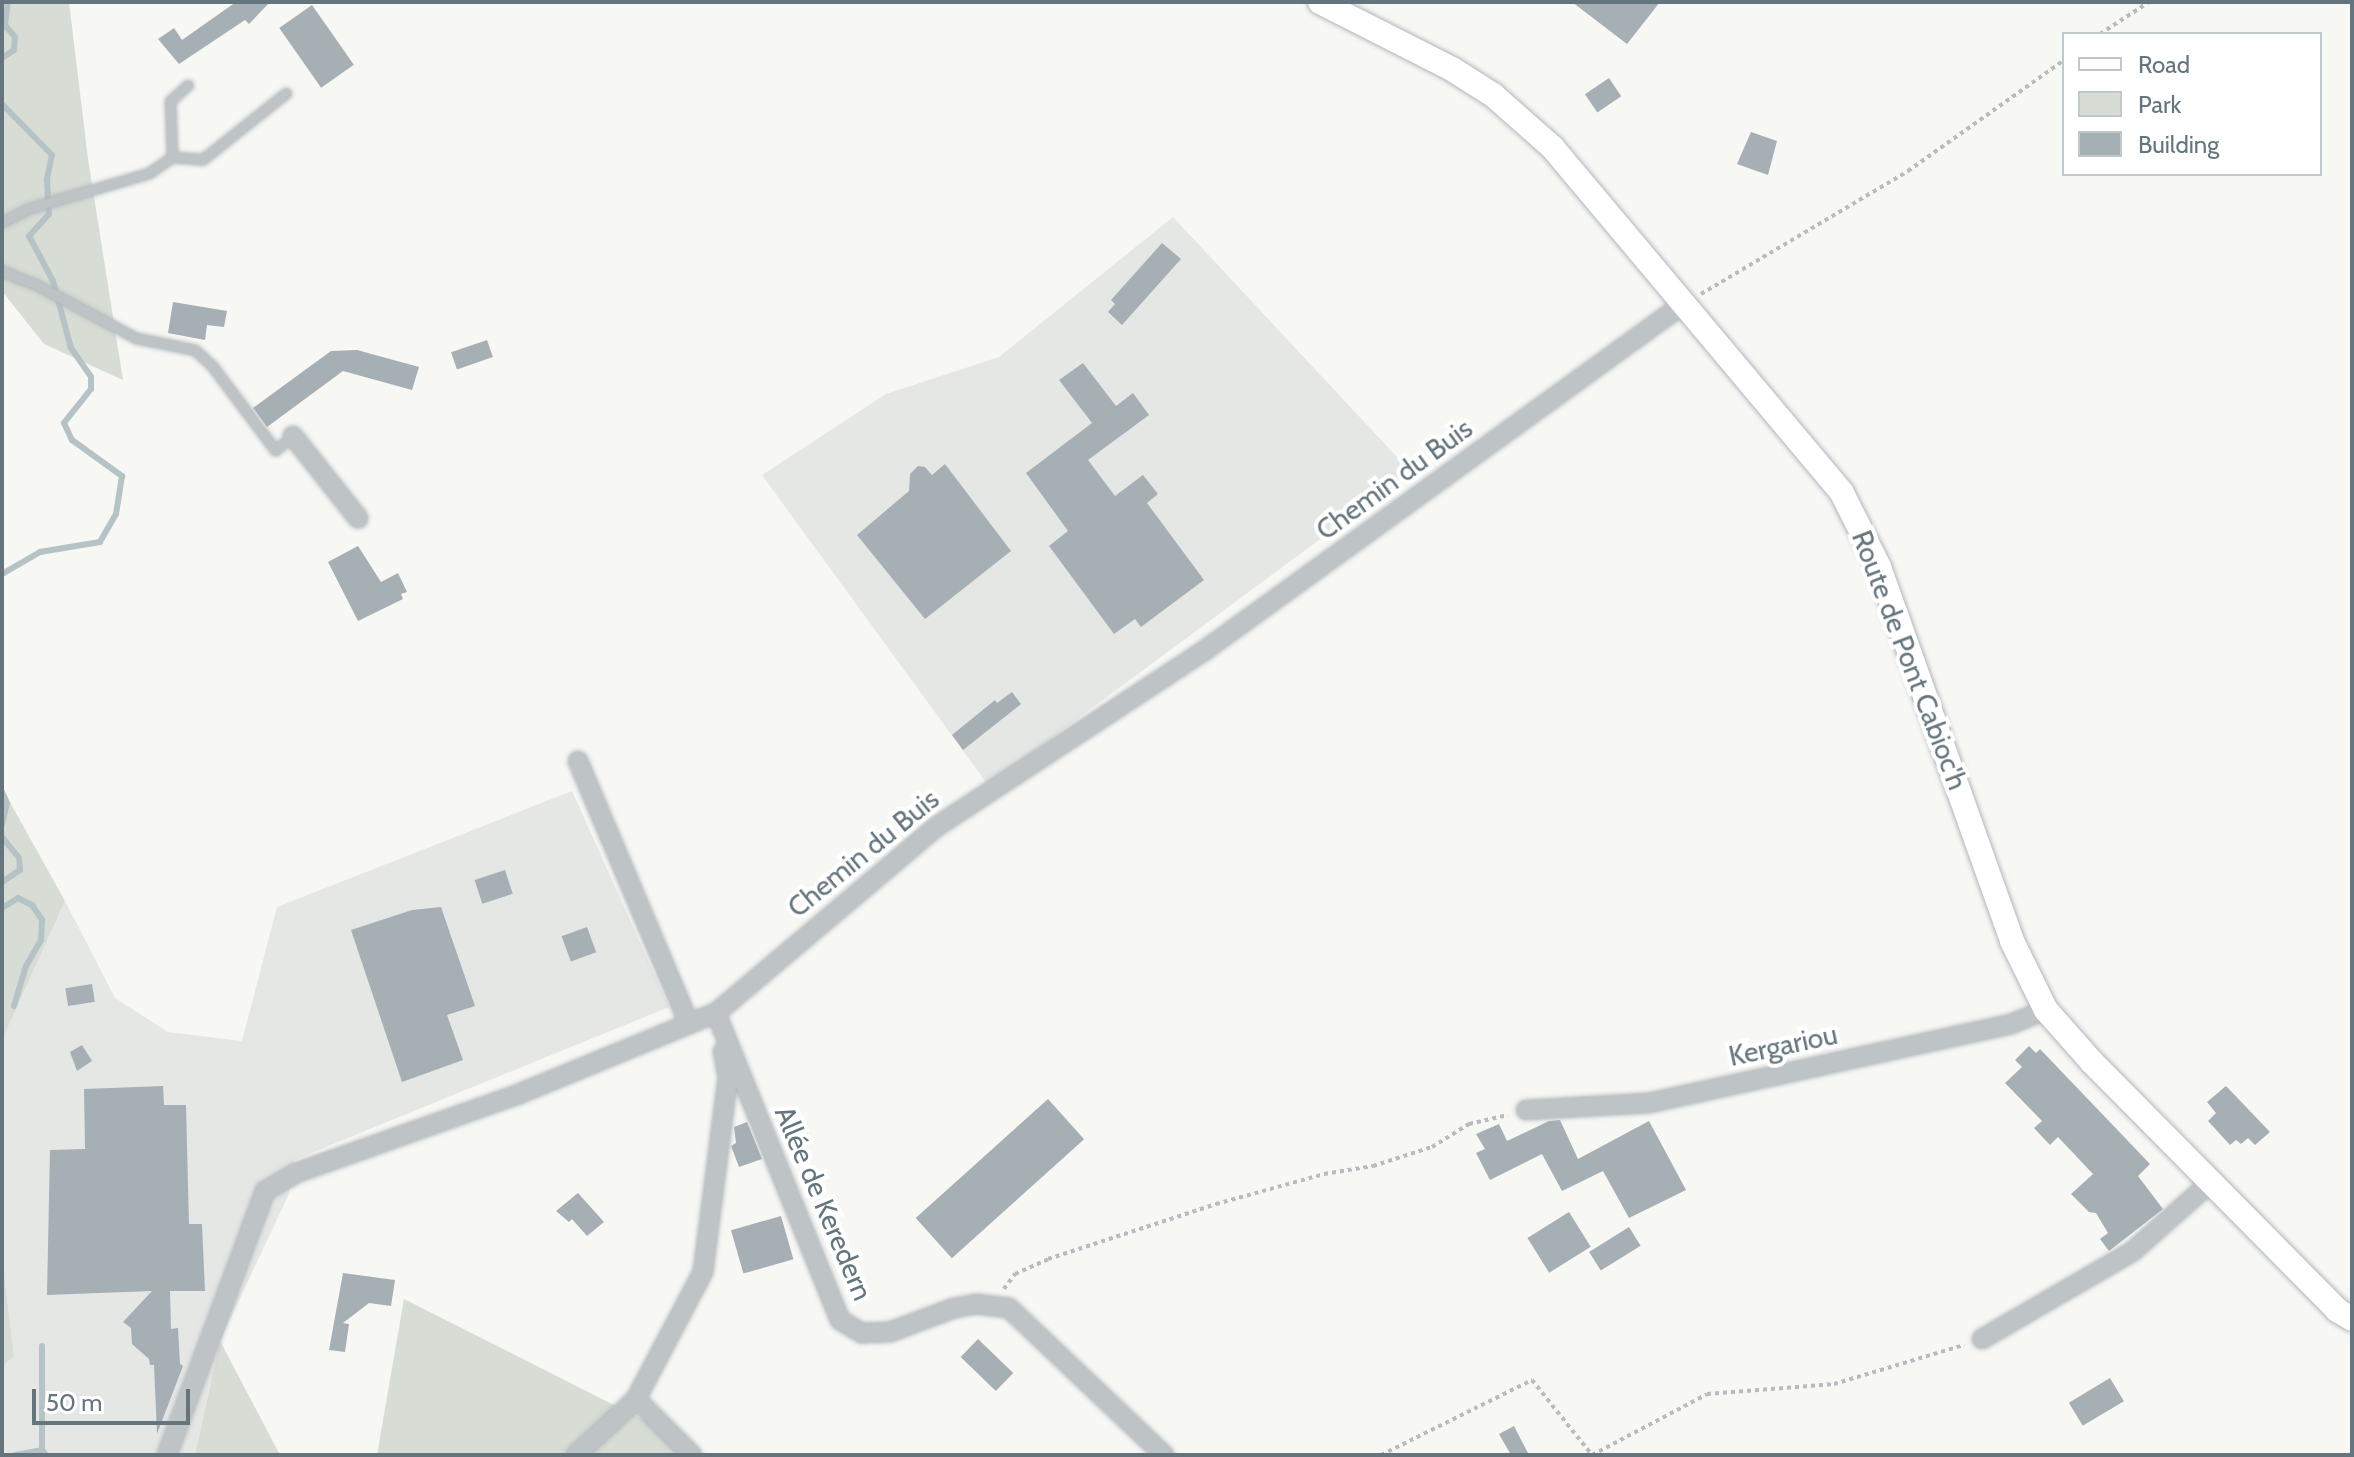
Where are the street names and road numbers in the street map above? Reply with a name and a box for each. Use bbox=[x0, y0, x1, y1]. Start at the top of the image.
street label: Chemin du Buis bbox=[1309, 411, 1479, 547]
street label: Route de Pont Cabioc'h bbox=[1845, 526, 1975, 794]
street label: Chemin du Buis bbox=[781, 782, 945, 924]
street label: Kergariou bbox=[1726, 1017, 1840, 1073]
street label: Allée de Keredern bbox=[768, 1101, 880, 1305]

